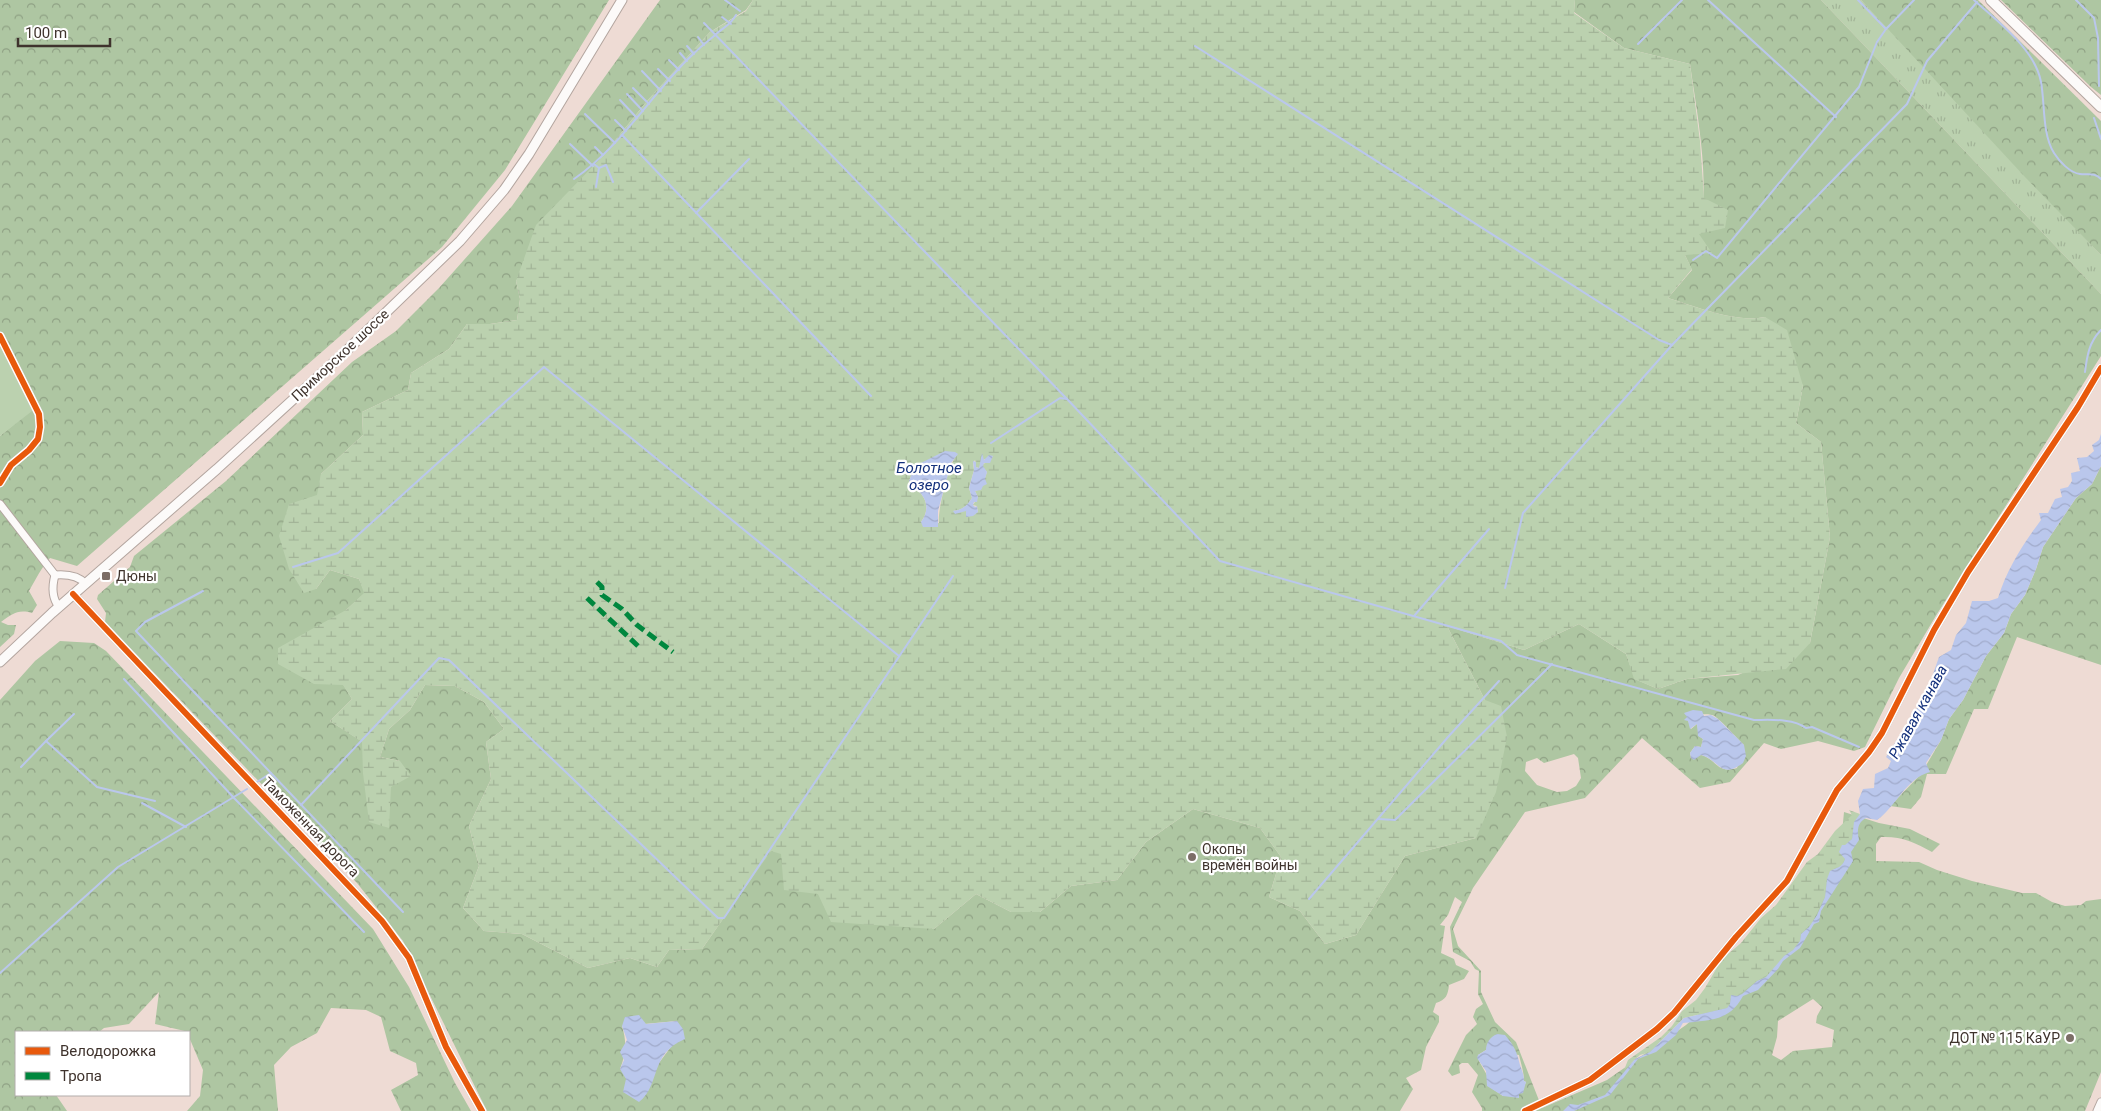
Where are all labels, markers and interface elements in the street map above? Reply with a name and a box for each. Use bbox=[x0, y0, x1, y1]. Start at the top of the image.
scale bar bbox=[18, 15, 110, 47]
text: 100 m bbox=[25, 24, 67, 42]
street label: Приморское шоссе bbox=[288, 306, 392, 404]
water label: Болотное озеро bbox=[896, 459, 962, 494]
place label: Дюны bbox=[116, 568, 157, 584]
marker: Дюны bbox=[100, 570, 112, 582]
water label: Ржавая канава bbox=[1885, 662, 1951, 762]
street label: Таможенная дорога bbox=[259, 774, 363, 880]
place label: Окопы времён войны bbox=[1202, 841, 1298, 873]
marker: Окопы времён войны bbox=[1186, 851, 1198, 863]
place label: ДОТ № 115 КаУР bbox=[1949, 1030, 2060, 1046]
legend bbox=[15, 1031, 190, 1096]
marker: ДОТ № 115 КаУР bbox=[2064, 1032, 2076, 1044]
text: Велодорожка bbox=[60, 1042, 156, 1060]
text: Тропа bbox=[60, 1067, 102, 1085]

